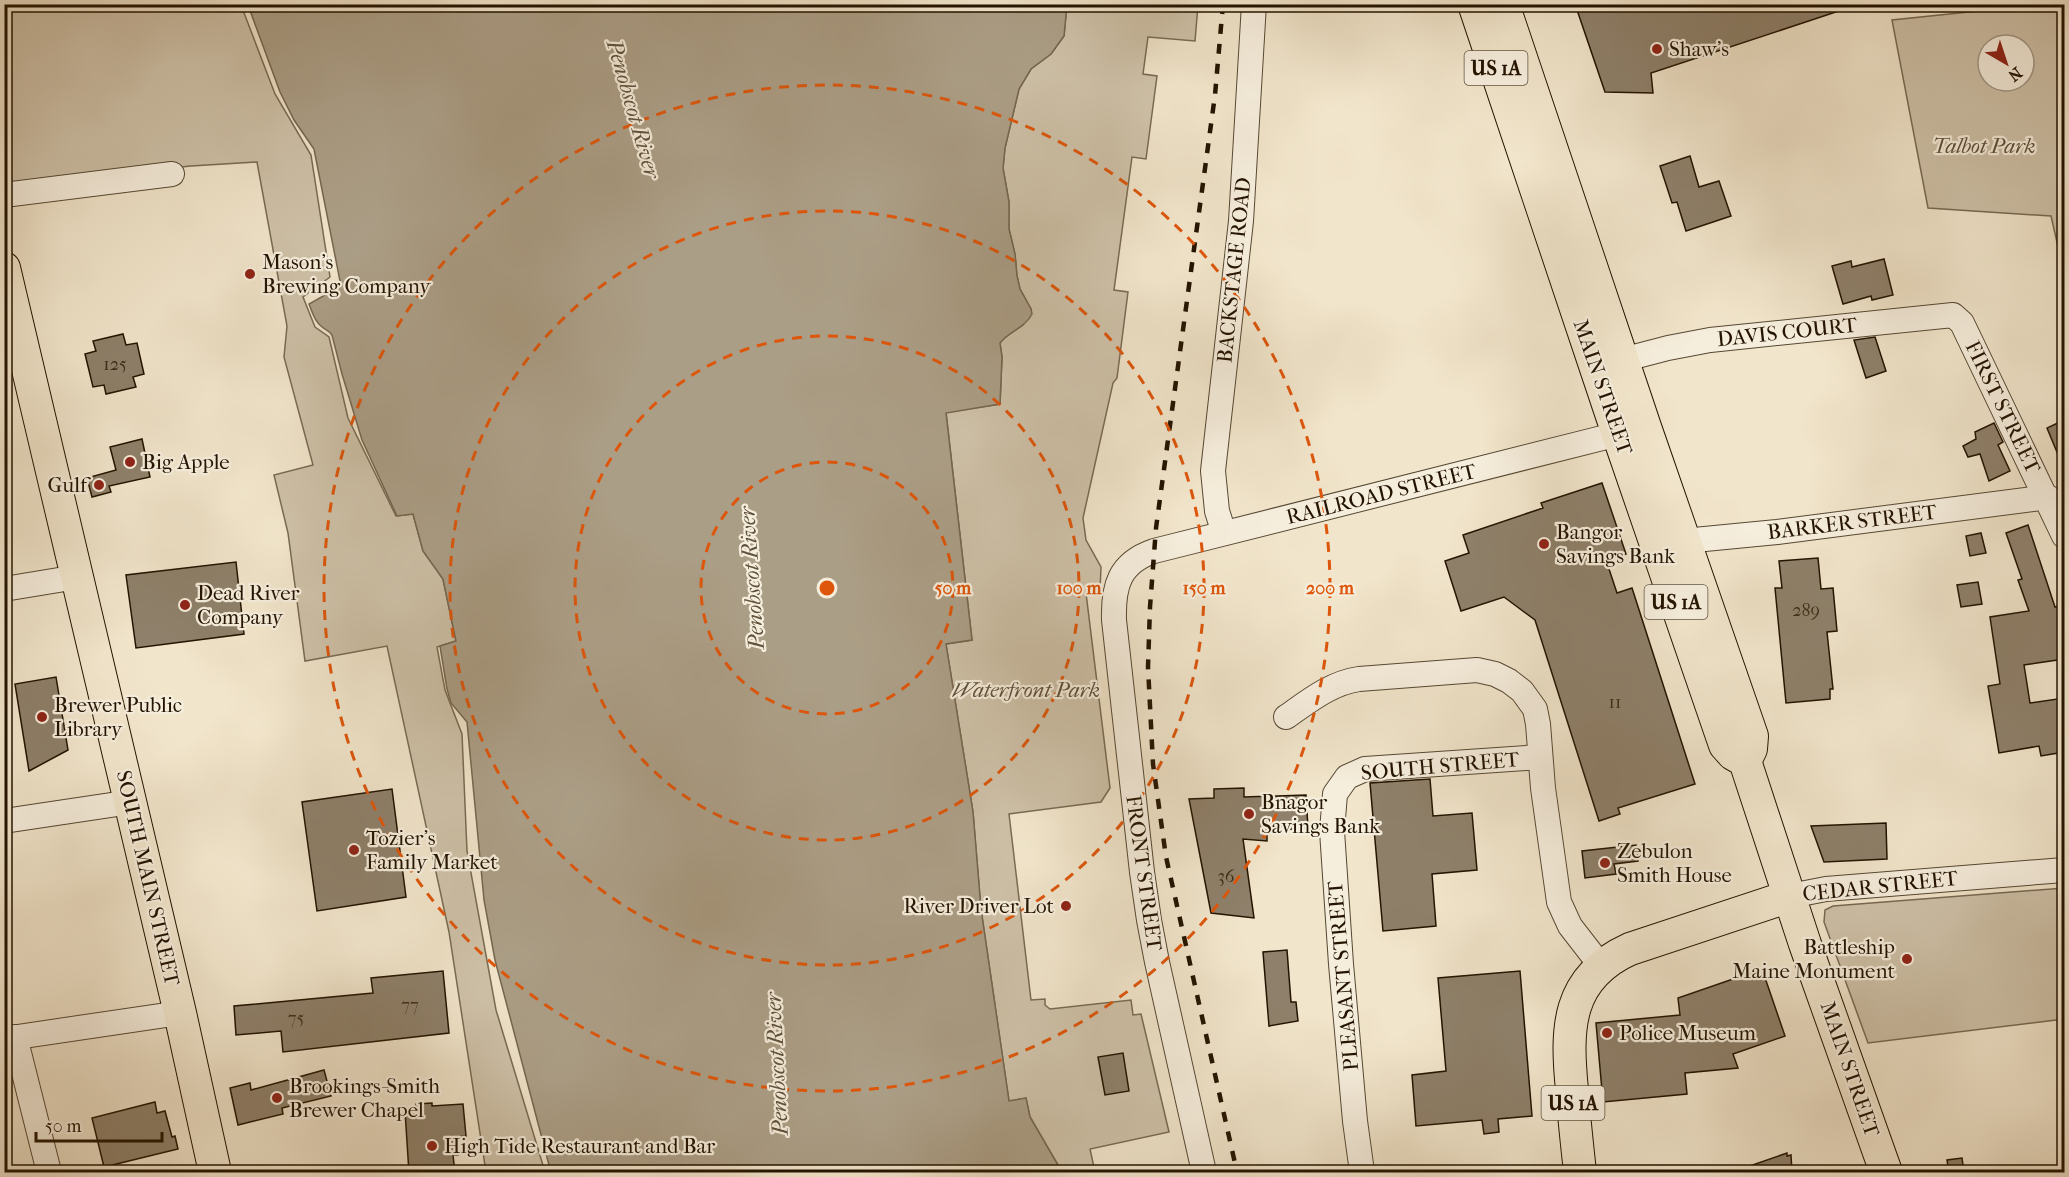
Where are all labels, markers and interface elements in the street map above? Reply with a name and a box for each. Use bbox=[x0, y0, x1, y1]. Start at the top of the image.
north arrow bbox=[1976, 33, 2036, 93]
water label: Penobscot River bbox=[601, 36, 666, 183]
place label: Shaw's bbox=[1669, 37, 1729, 61]
marker: Shaw's bbox=[1650, 42, 1664, 56]
road number: US 1A bbox=[1464, 51, 1528, 85]
text: N bbox=[2004, 63, 2026, 86]
park label: Talbot Park bbox=[1932, 134, 2036, 158]
street label: BACKSTAGE ROAD bbox=[1212, 176, 1256, 364]
place label: Mason's Brewing Company bbox=[262, 250, 431, 298]
marker: Mason's Brewing Company bbox=[243, 267, 257, 281]
street label: DAVIS COURT bbox=[1716, 313, 1859, 351]
street label: MAIN STREET bbox=[1569, 316, 1638, 459]
street label: FIRST STREET bbox=[1961, 337, 2046, 478]
house number: 125 bbox=[103, 354, 127, 375]
place label: Big Apple bbox=[142, 450, 230, 474]
marker: Big Apple bbox=[123, 455, 137, 469]
street label: RAILROAD STREET bbox=[1284, 459, 1479, 529]
place label: Gulf bbox=[48, 473, 91, 497]
marker: Gulf bbox=[92, 478, 106, 492]
street label: BARKER STREET bbox=[1766, 500, 1939, 544]
water label: Penobscot River bbox=[734, 504, 770, 651]
place label: Bangor Savings Bank bbox=[1556, 520, 1675, 568]
marker: Bangor Savings Bank bbox=[1537, 537, 1551, 551]
centre of rings bbox=[817, 578, 837, 598]
text: 50 m bbox=[935, 578, 972, 599]
text: 100 m bbox=[1056, 578, 1103, 599]
text: 150 m bbox=[1183, 578, 1226, 599]
text: 200 m bbox=[1306, 578, 1355, 599]
place label: Dead River Company bbox=[197, 581, 300, 629]
road number: US 1A bbox=[1644, 585, 1708, 619]
marker: Dead River Company bbox=[178, 598, 192, 612]
house number: 289 bbox=[1792, 600, 1820, 621]
park label: Waterfront Park bbox=[952, 678, 1100, 702]
house number: 11 bbox=[1609, 692, 1621, 713]
place label: Brewer Public Library bbox=[54, 693, 182, 741]
marker: Brewer Public Library bbox=[35, 710, 49, 724]
street label: SOUTH STREET bbox=[1360, 747, 1521, 785]
street label: SOUTH MAIN STREET bbox=[112, 768, 185, 989]
place label: Bnagor Savings Bank bbox=[1261, 790, 1380, 838]
street label: FRONT STREET bbox=[1121, 794, 1167, 953]
marker: Bnagor Savings Bank bbox=[1242, 807, 1256, 821]
place label: Tozier's Family Market bbox=[366, 826, 498, 874]
place label: Zebulon Smith House bbox=[1617, 839, 1732, 887]
marker: Tozier's Family Market bbox=[347, 843, 361, 857]
marker: Zebulon Smith House bbox=[1598, 856, 1612, 870]
house number: 36 bbox=[1217, 866, 1235, 887]
street label: CEDAR STREET bbox=[1801, 866, 1960, 906]
street label: PLEASANT STREET bbox=[1323, 879, 1363, 1072]
place label: River Driver Lot bbox=[903, 894, 1054, 918]
marker: River Driver Lot bbox=[1059, 899, 1073, 913]
place label: Battleship Maine Monument bbox=[1732, 935, 1896, 983]
marker: Battleship Maine Monument bbox=[1900, 952, 1914, 966]
water label: Penobscot River bbox=[760, 990, 794, 1137]
house number: 77 bbox=[401, 995, 419, 1016]
street label: MAIN STREET bbox=[1816, 998, 1885, 1141]
house number: 75 bbox=[288, 1008, 304, 1029]
place label: Police Museum bbox=[1619, 1021, 1757, 1045]
marker: Police Museum bbox=[1600, 1026, 1614, 1040]
place label: Brookings-Smith Brewer Chapel bbox=[289, 1074, 440, 1122]
road number: US 1A bbox=[1542, 1086, 1604, 1120]
marker: Brookings-Smith Brewer Chapel bbox=[270, 1091, 284, 1105]
scale bar bbox=[36, 1105, 162, 1143]
text: 50 m bbox=[45, 1116, 82, 1137]
place label: High Tide Restaurant and Bar bbox=[444, 1134, 715, 1158]
marker: High Tide Restaurant and Bar bbox=[425, 1139, 439, 1153]

